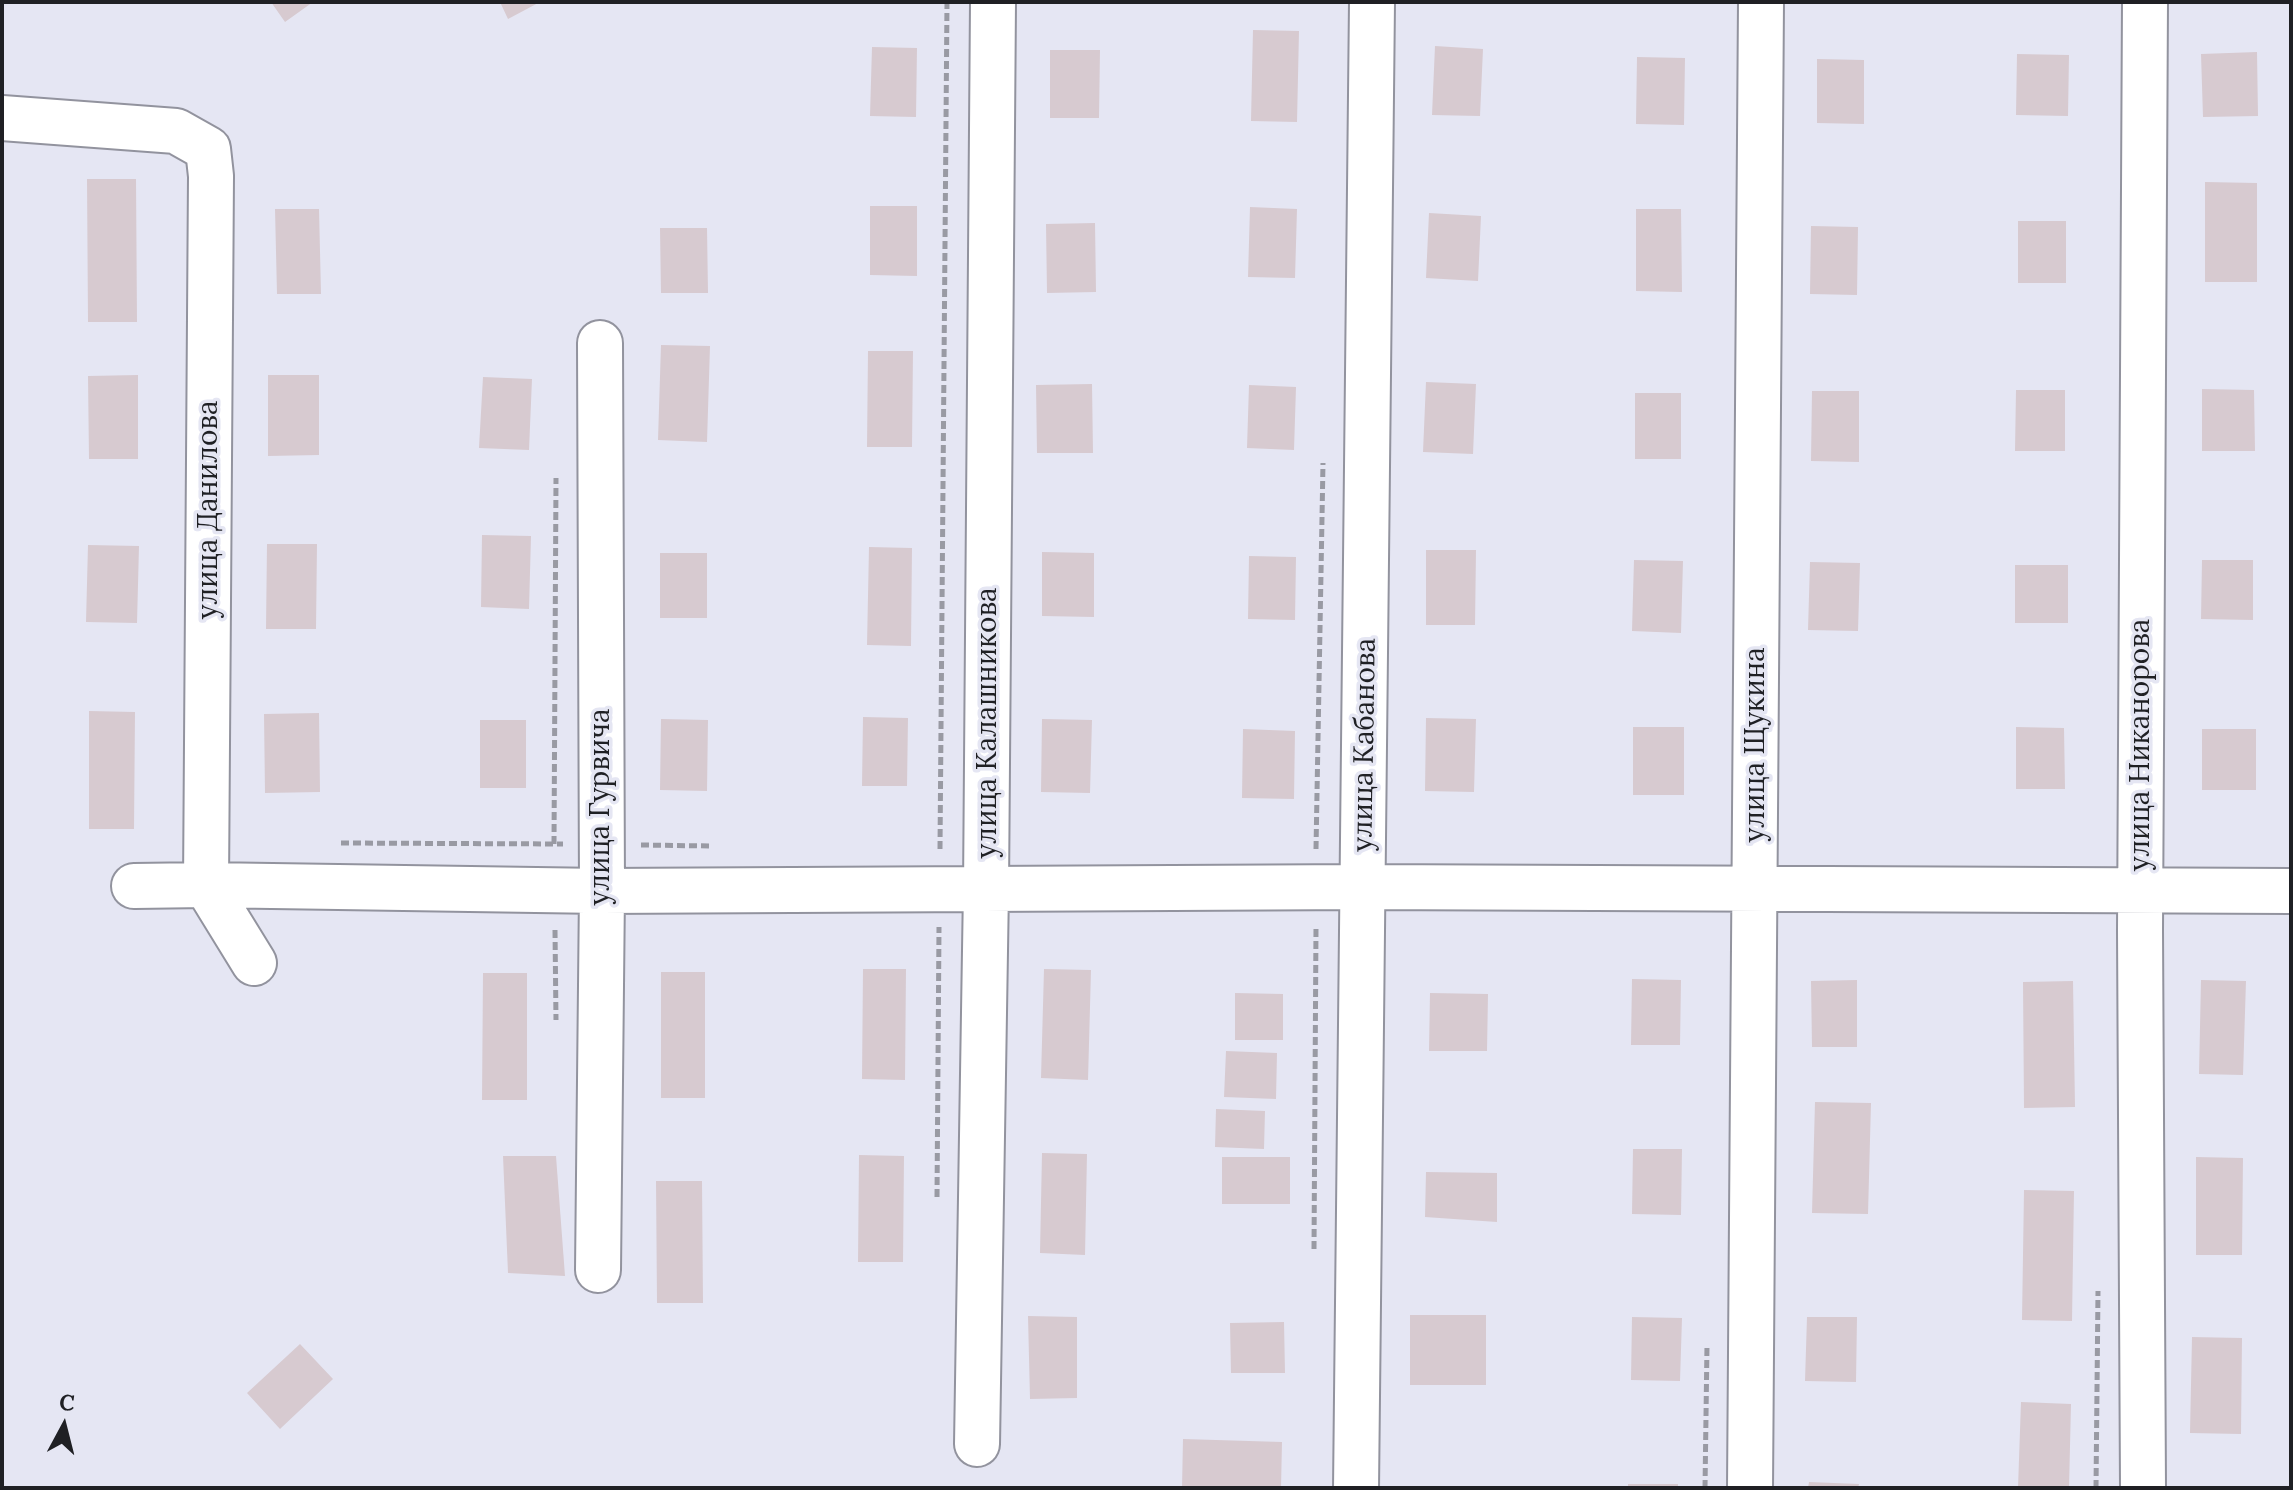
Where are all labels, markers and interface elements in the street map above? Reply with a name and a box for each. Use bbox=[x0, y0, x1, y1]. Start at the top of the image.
street label: улица Данилова bbox=[192, 401, 226, 619]
street label: улица Калашникова bbox=[971, 588, 1005, 858]
street label: улица Никанорова bbox=[2124, 619, 2158, 871]
street label: улица Кабанова bbox=[1346, 638, 1384, 852]
street label: улица Щукина bbox=[1739, 647, 1773, 843]
street label: улица Гурвича bbox=[584, 709, 618, 905]
north arrow bbox=[24, 1386, 104, 1466]
text: С bbox=[58, 1387, 76, 1417]

